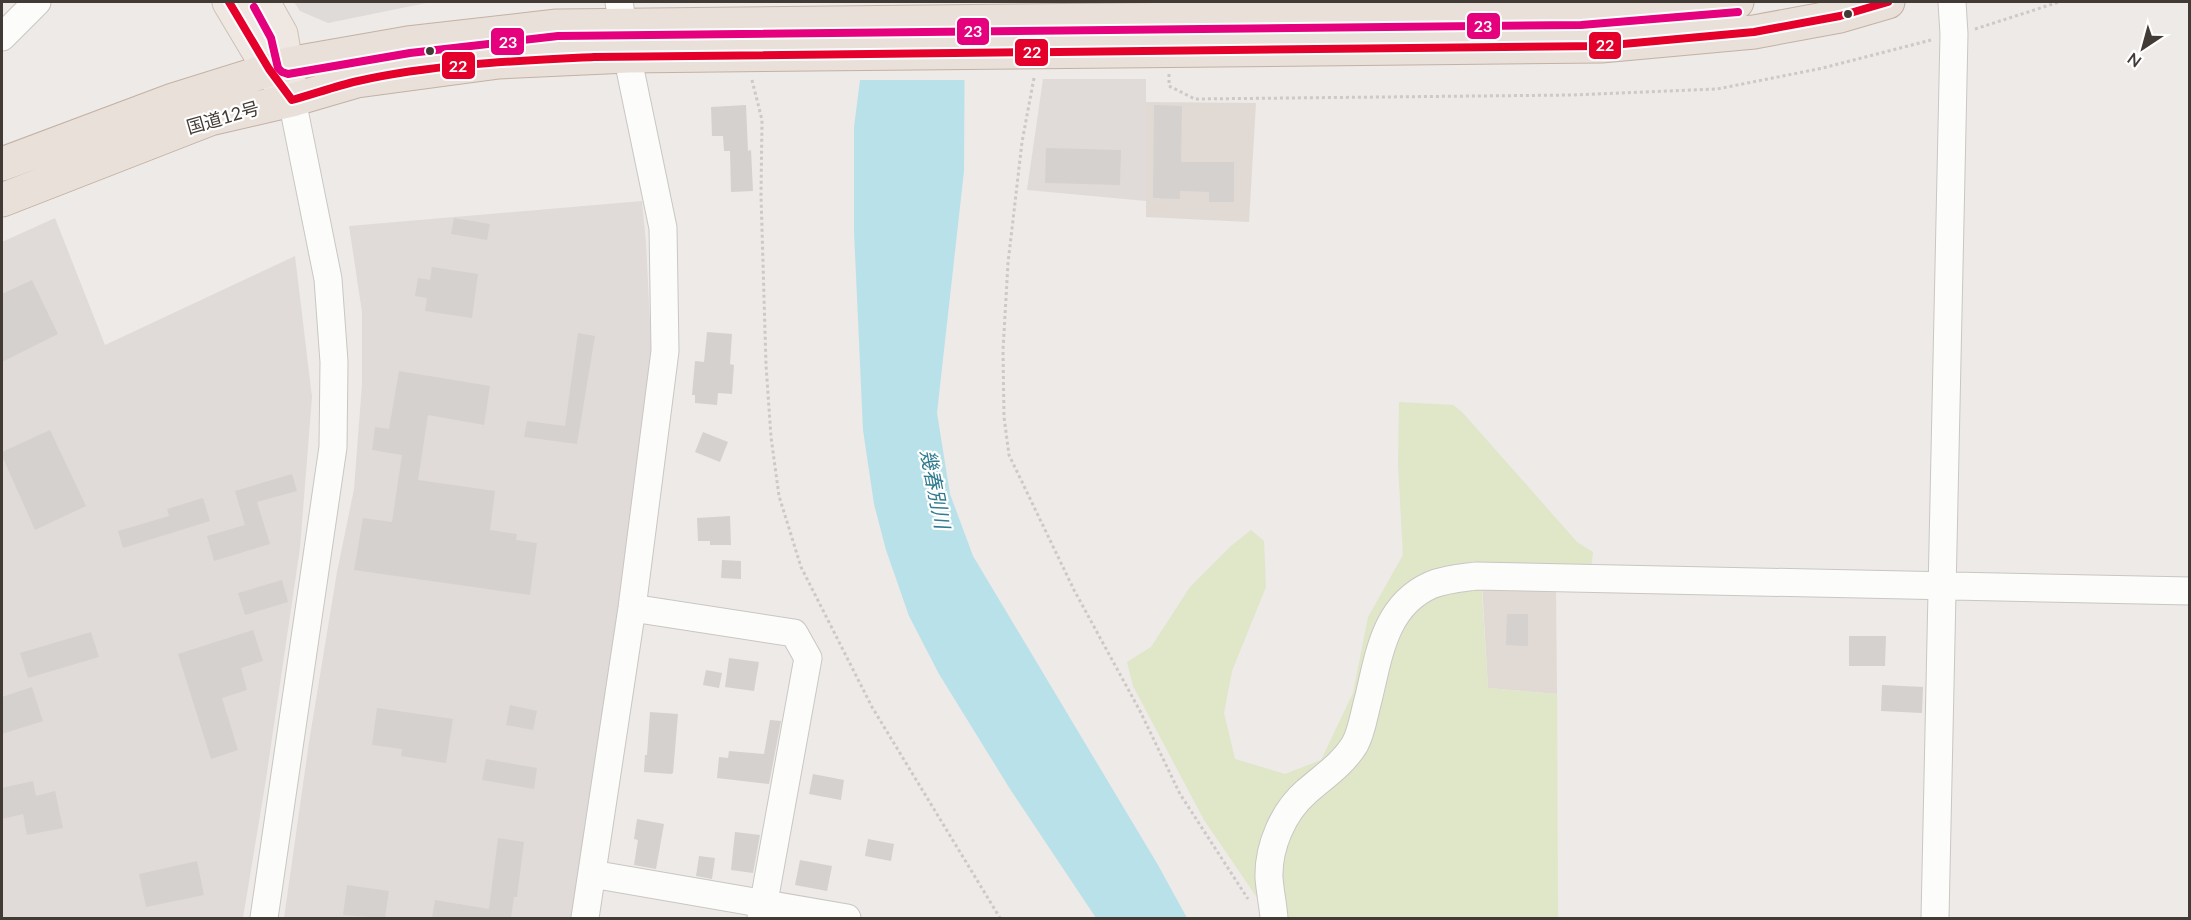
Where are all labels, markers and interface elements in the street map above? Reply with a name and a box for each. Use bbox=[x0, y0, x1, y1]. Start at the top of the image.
unlabelled marker bbox=[1842, 8, 1854, 20]
line badge: 23 bbox=[1466, 12, 1501, 40]
text: 23 bbox=[1474, 16, 1492, 35]
line badge: 23 bbox=[956, 17, 990, 46]
north arrow bbox=[2113, 18, 2173, 78]
text: 23 bbox=[964, 21, 982, 40]
line badge: 23 bbox=[490, 27, 525, 56]
line badge: 22 bbox=[1588, 31, 1622, 60]
text: 23 bbox=[499, 32, 517, 51]
text: 22 bbox=[1596, 35, 1614, 54]
line badge: 22 bbox=[1014, 38, 1049, 67]
text: 22 bbox=[1023, 42, 1041, 61]
unlabelled marker bbox=[424, 45, 436, 57]
text: N bbox=[2123, 49, 2144, 72]
line badge: 22 bbox=[441, 51, 476, 80]
text: 22 bbox=[449, 56, 467, 75]
street label: 国道12号 bbox=[184, 96, 262, 138]
water label: 幾春別川 bbox=[917, 447, 956, 532]

